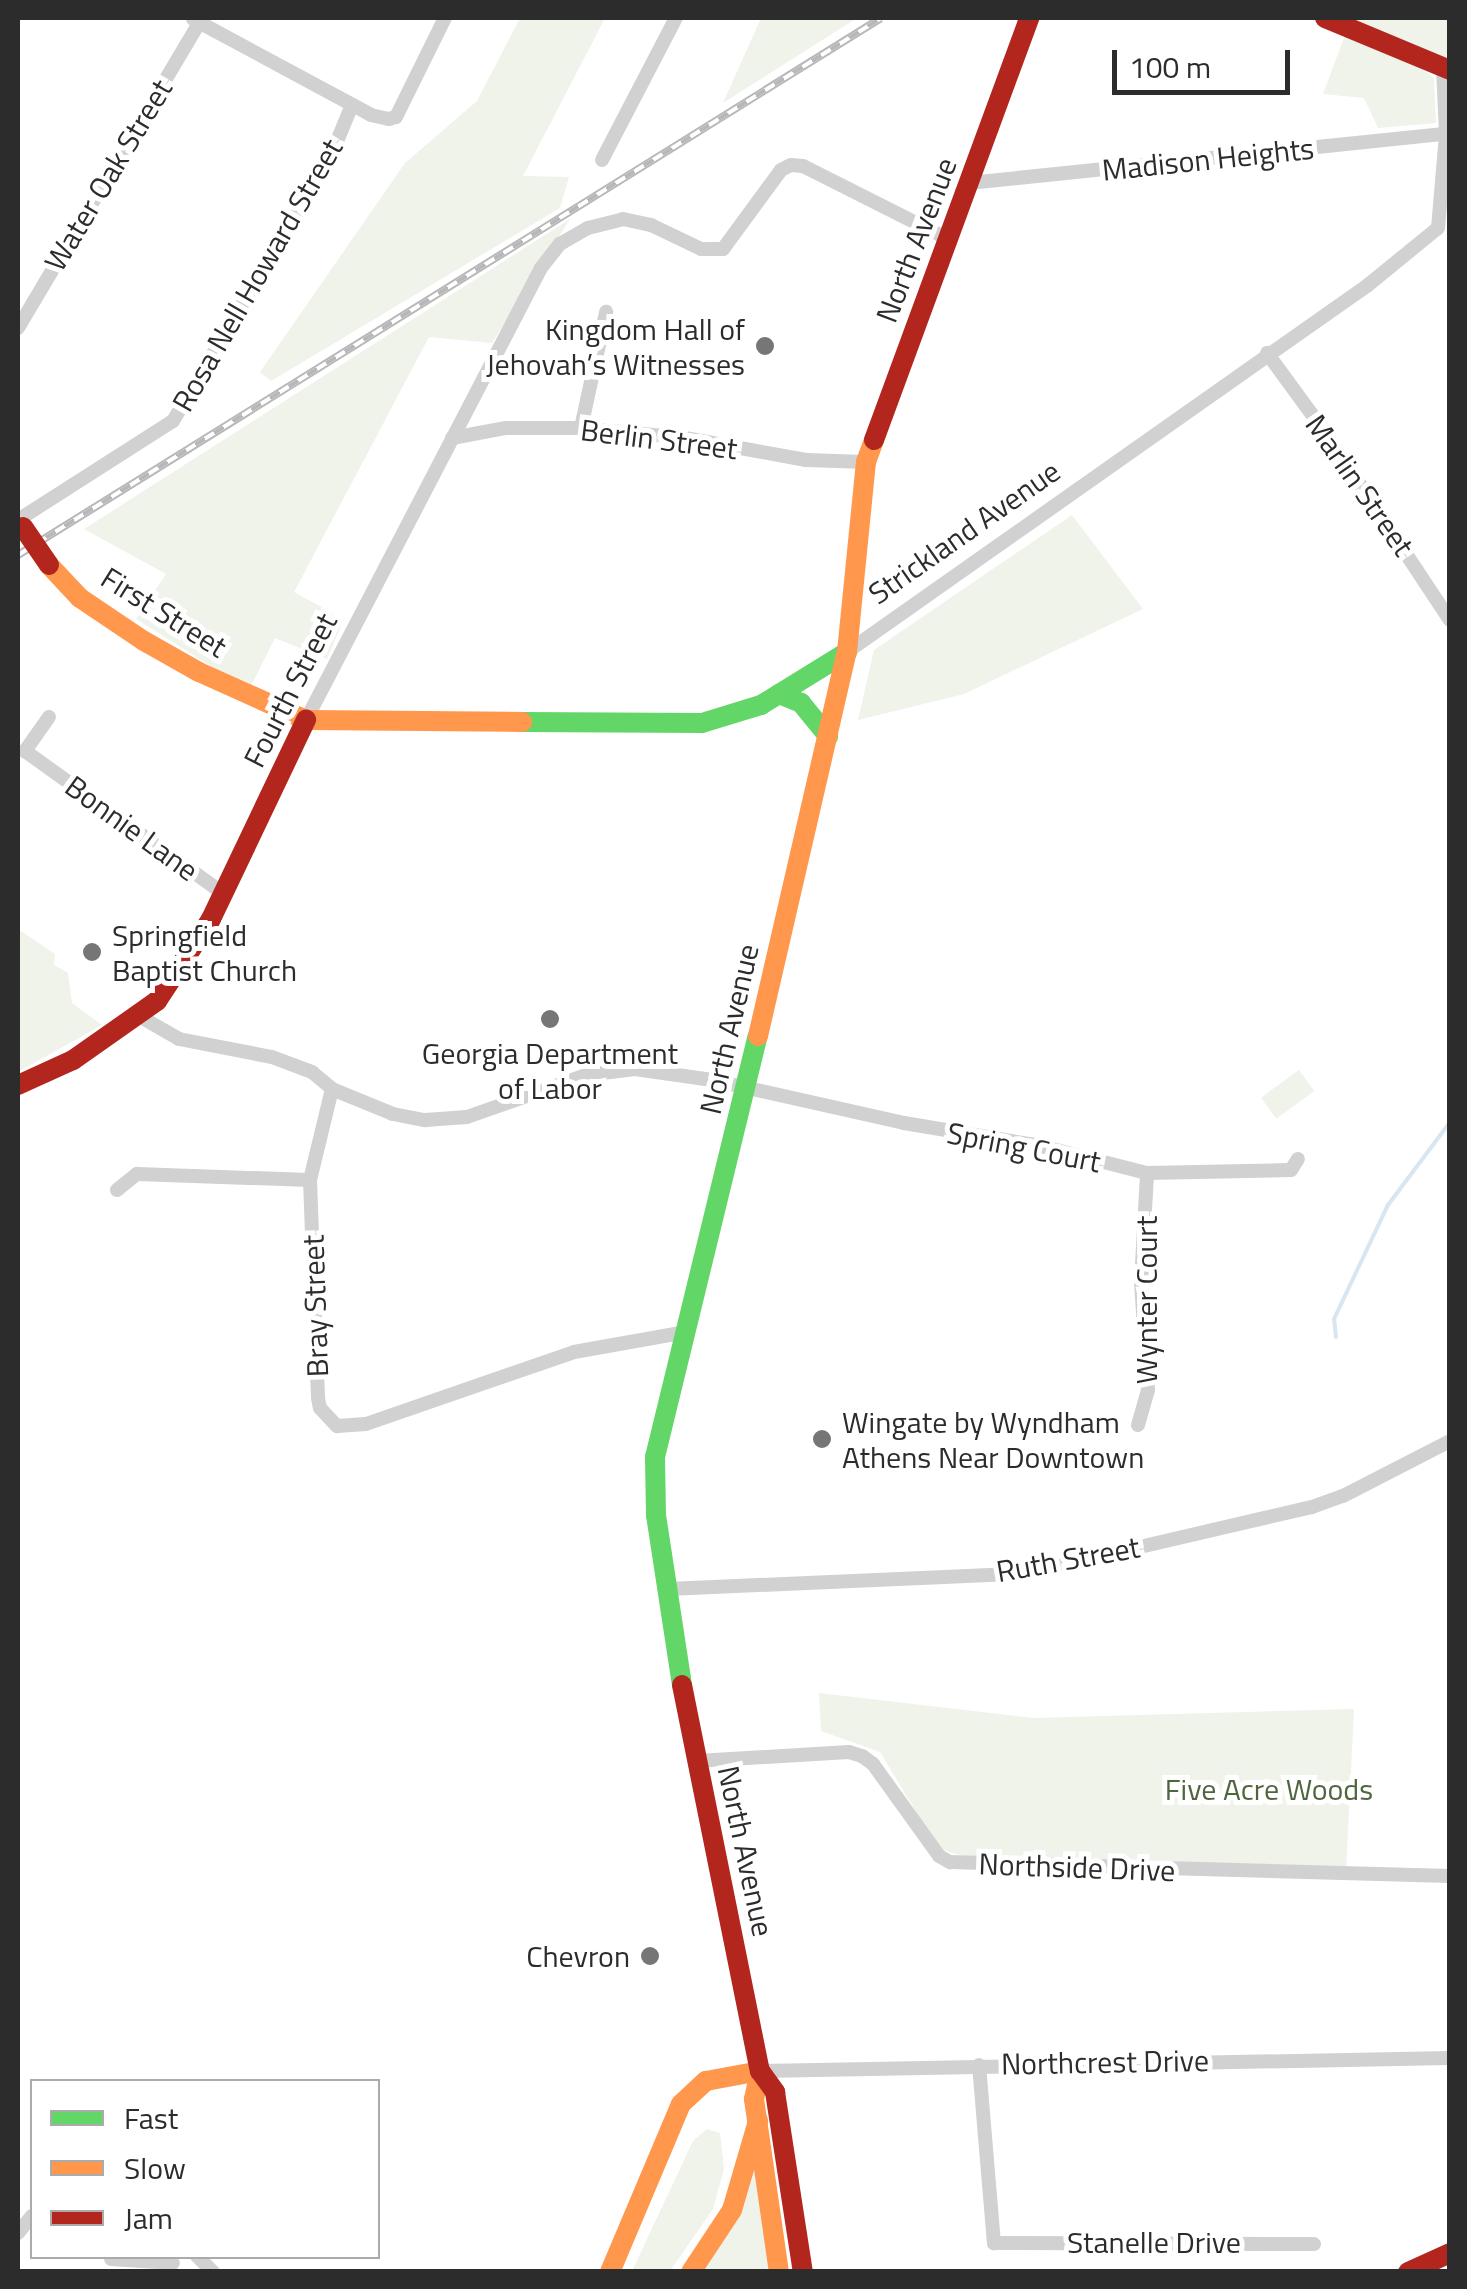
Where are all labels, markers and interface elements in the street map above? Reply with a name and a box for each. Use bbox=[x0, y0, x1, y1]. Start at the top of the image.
scale bar bbox=[1117, 30, 1294, 92]
text: 100 m bbox=[1129, 44, 1211, 90]
street label: Water Oak Street bbox=[37, 73, 179, 277]
street label: Madison Heights bbox=[1100, 130, 1316, 188]
street label: Rosa Nell Howard Street bbox=[164, 132, 350, 418]
street label: North Avenue bbox=[868, 153, 964, 327]
place label: Kingdom Hall of Jehovah’s Witnesses bbox=[486, 311, 745, 382]
marker: Kingdom Hall of Jehovah’s Witnesses bbox=[754, 335, 776, 357]
street label: Marlin Street bbox=[1298, 407, 1422, 563]
street label: Berlin Street bbox=[579, 412, 739, 466]
street label: Strickland Avenue bbox=[861, 453, 1067, 611]
street label: First Street bbox=[95, 559, 233, 665]
street label: Fourth Street bbox=[236, 607, 344, 773]
street label: Bonnie Lane bbox=[59, 768, 205, 888]
place label: Springfield Baptist Church bbox=[112, 917, 297, 988]
street label: North Avenue bbox=[692, 940, 766, 1118]
marker: Springfield Baptist Church bbox=[81, 941, 103, 963]
marker: Georgia Department of Labor bbox=[539, 1008, 561, 1030]
place label: Georgia Department of Labor bbox=[422, 1035, 678, 1106]
street label: Spring Court bbox=[944, 1114, 1104, 1180]
street label: Wynter Court bbox=[1128, 1216, 1164, 1384]
street label: Bray Street bbox=[295, 1234, 335, 1378]
place label: Wingate by Wyndham Athens Near Downtown bbox=[842, 1404, 1144, 1474]
marker: Wingate by Wyndham Athens Near Downtown bbox=[811, 1428, 833, 1450]
street label: Ruth Street bbox=[994, 1529, 1142, 1589]
street label: North Avenue bbox=[710, 1762, 782, 1940]
park label: Five Acre Woods bbox=[1165, 1771, 1373, 1807]
street label: Northside Drive bbox=[978, 1846, 1176, 1888]
place label: Chevron bbox=[526, 1938, 630, 1974]
marker: Chevron bbox=[639, 1945, 661, 1967]
street label: Northcrest Drive bbox=[1001, 2042, 1209, 2082]
legend bbox=[30, 2079, 380, 2259]
text: Fast bbox=[124, 2095, 178, 2141]
text: Slow bbox=[124, 2145, 186, 2191]
text: Jam bbox=[124, 2195, 173, 2241]
street label: Stanelle Drive bbox=[1067, 2224, 1241, 2260]

